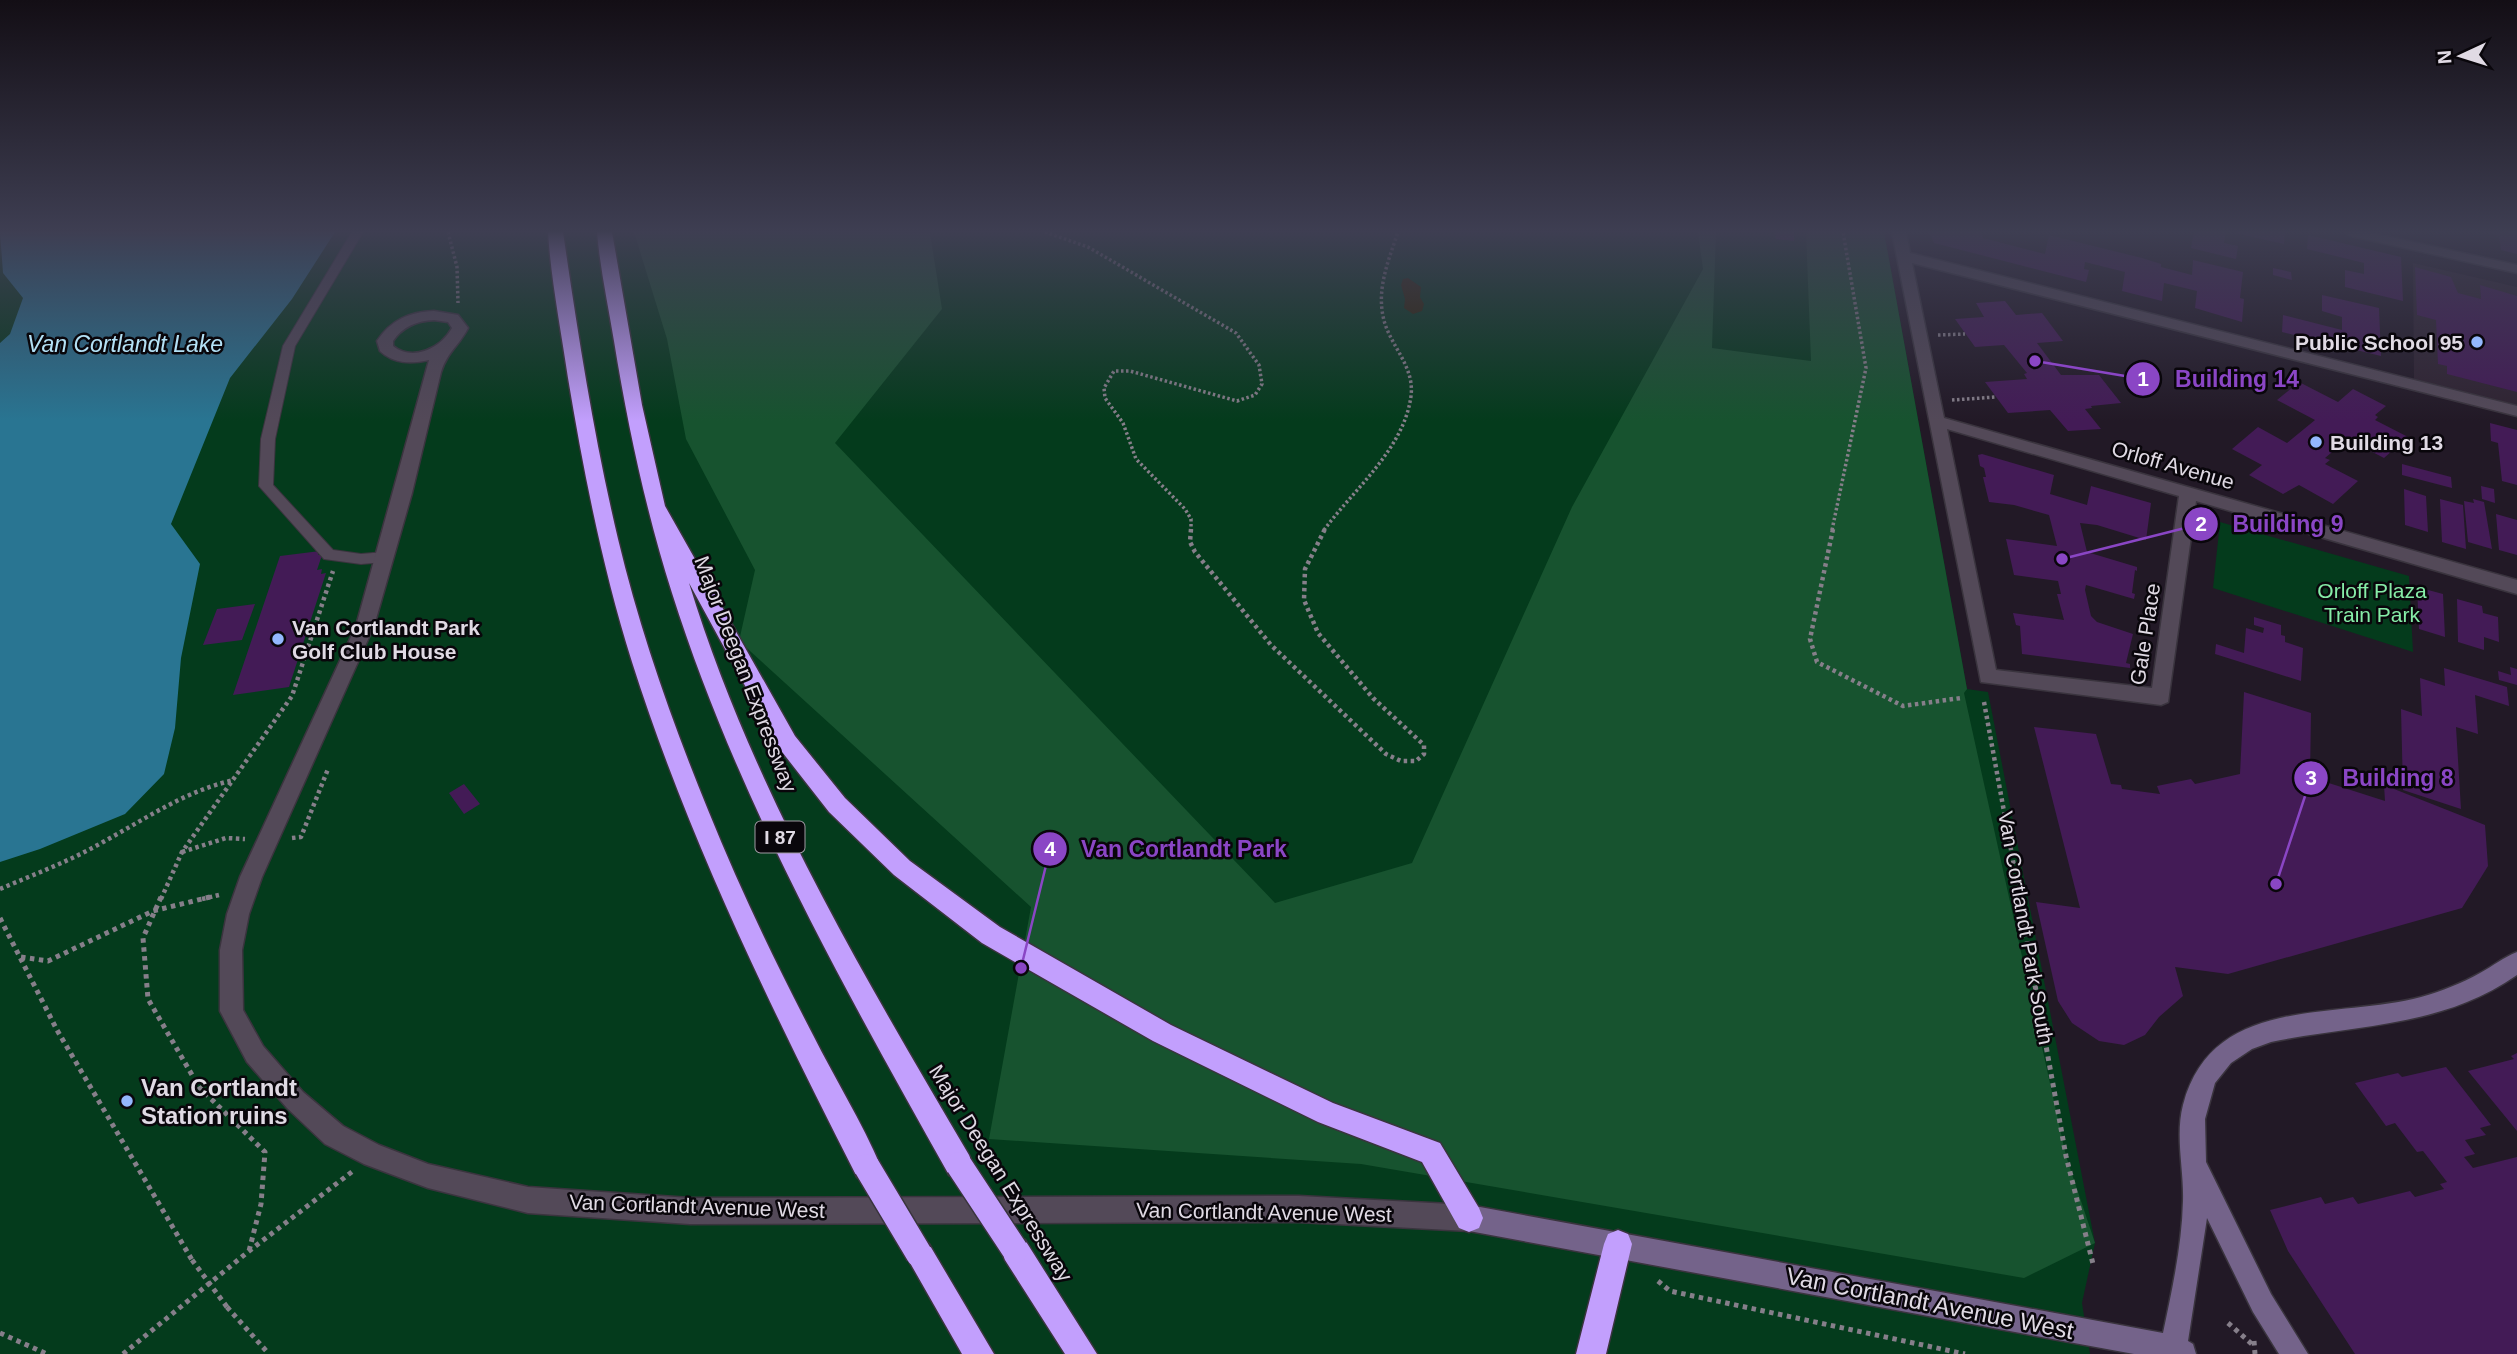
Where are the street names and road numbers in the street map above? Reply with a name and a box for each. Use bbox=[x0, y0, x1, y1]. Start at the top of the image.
street label: Orloff Avenue bbox=[2109, 437, 2237, 493]
street label: Major Deegan Expressway bbox=[690, 553, 802, 796]
street label: Gale Place bbox=[2126, 581, 2164, 687]
street label: Van Cortlandt Park South bbox=[1994, 810, 2058, 1046]
road number: I 87 bbox=[756, 822, 804, 852]
street label: Major Deegan Expressway bbox=[925, 1060, 1078, 1286]
street label: Van Cortlandt Avenue West bbox=[569, 1190, 825, 1222]
street label: Van Cortlandt Avenue West bbox=[1136, 1198, 1392, 1226]
street label: Van Cortlandt Avenue West bbox=[1784, 1262, 2076, 1344]

